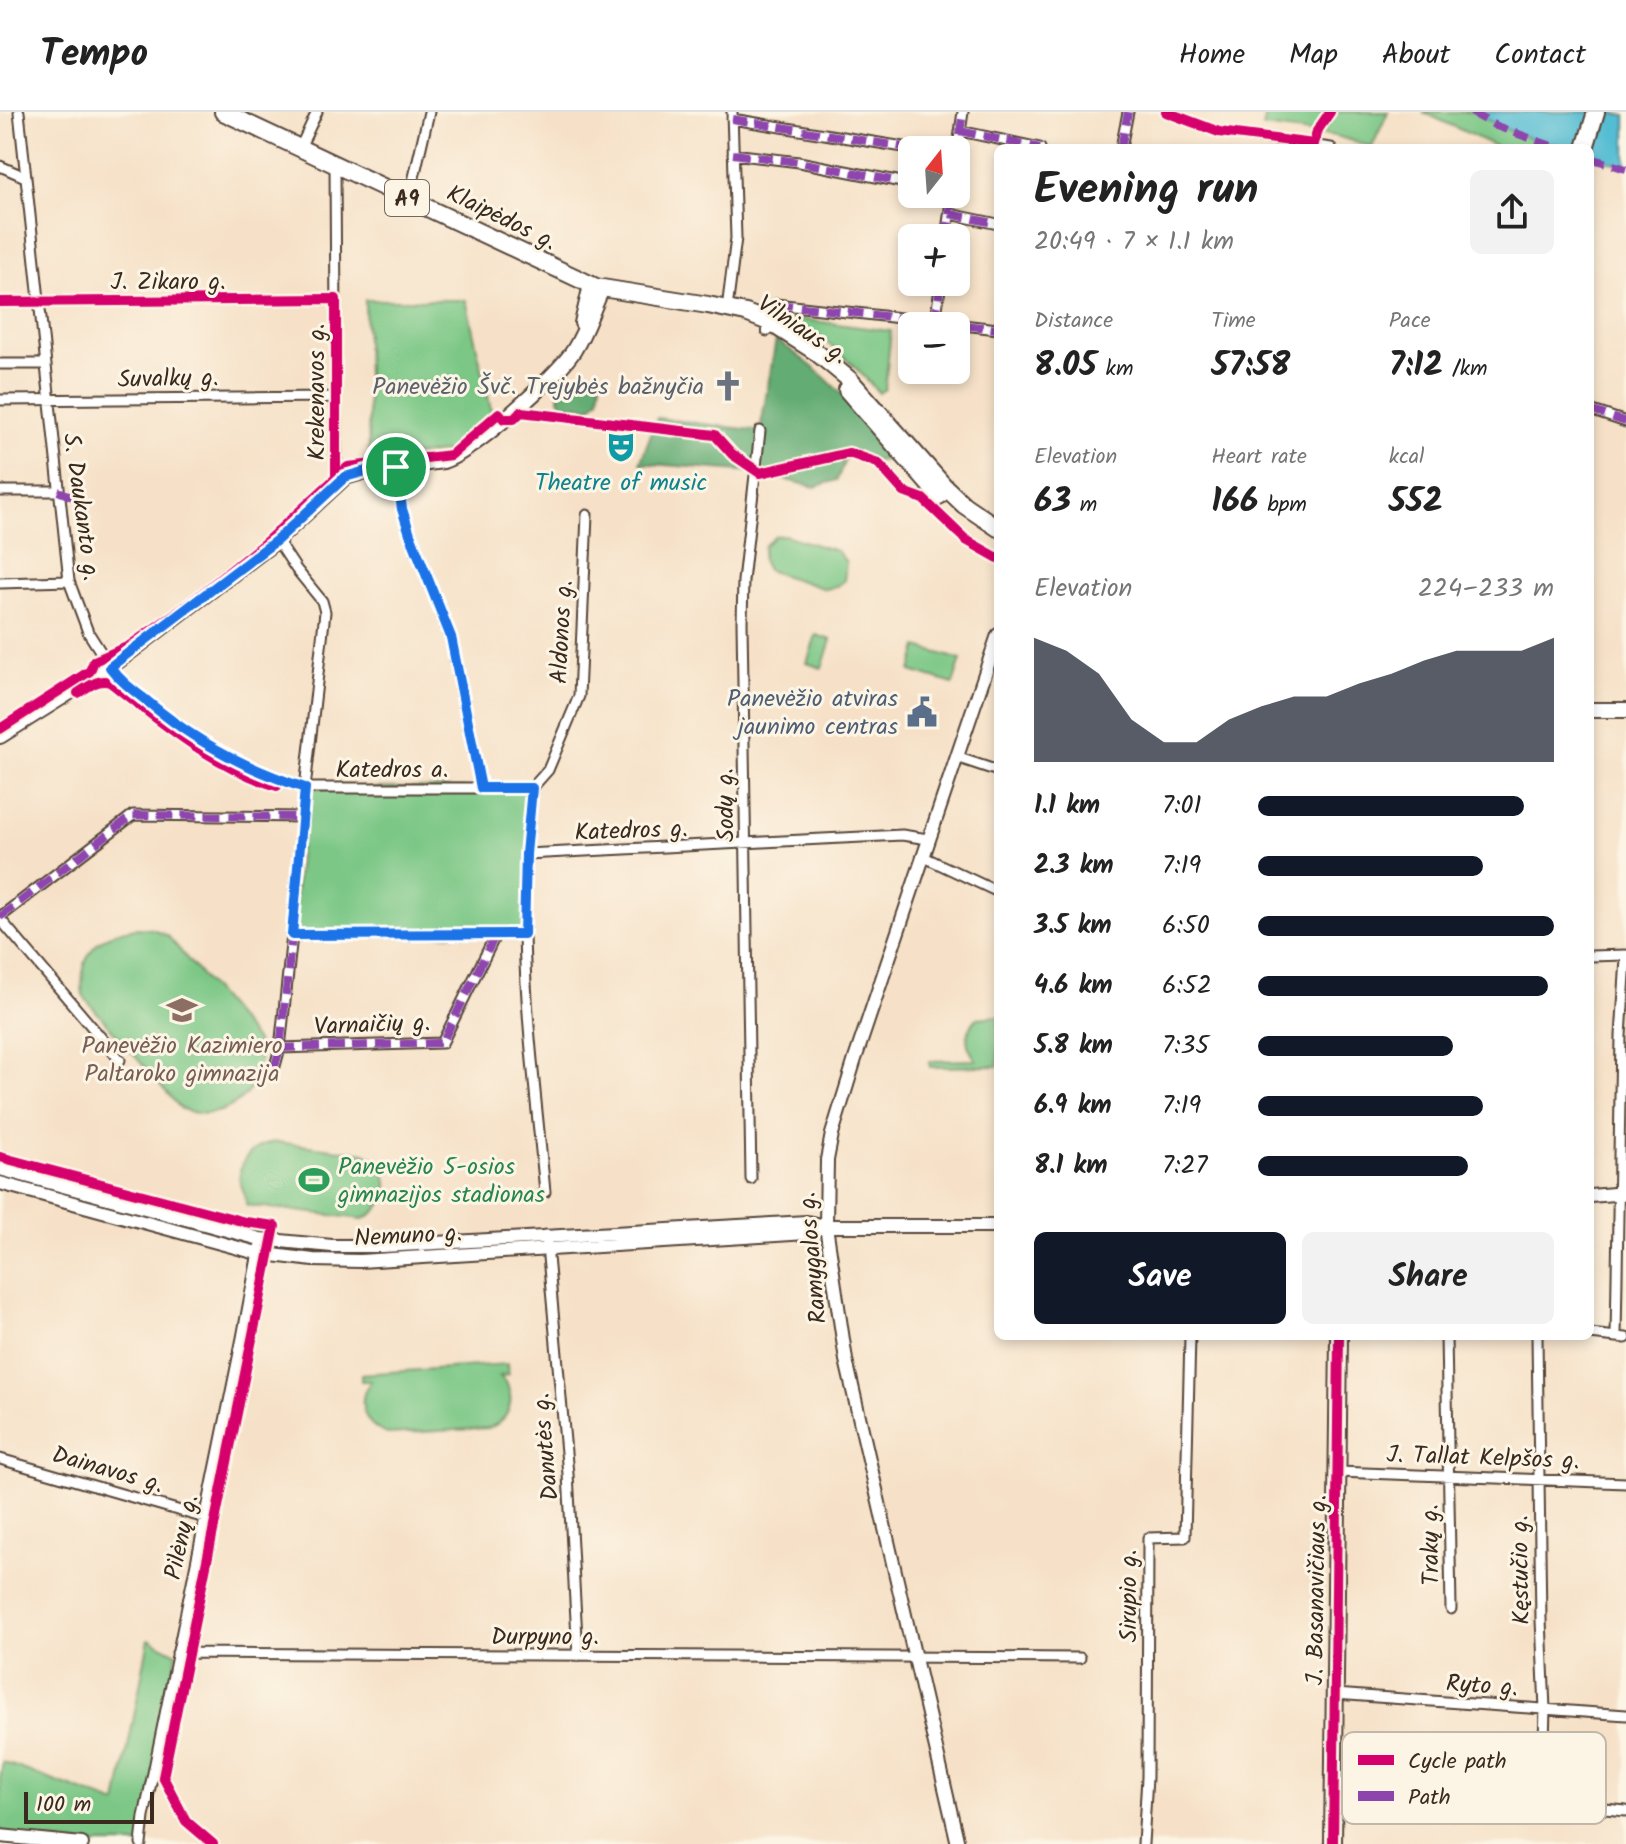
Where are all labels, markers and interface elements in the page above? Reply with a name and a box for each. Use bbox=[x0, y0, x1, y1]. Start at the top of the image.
text: Tempo bbox=[40, 25, 148, 85]
text: Home bbox=[1179, 33, 1245, 78]
text: Map bbox=[1289, 33, 1338, 78]
text: About bbox=[1382, 33, 1450, 78]
text: Contact bbox=[1494, 33, 1586, 78]
north arrow bbox=[898, 136, 970, 208]
map controls bbox=[898, 136, 970, 384]
text: Evening run bbox=[1034, 156, 1258, 226]
button: share bbox=[1470, 170, 1554, 254]
street label: Klaipėdos g. bbox=[439, 175, 563, 262]
road number: A9 bbox=[385, 180, 429, 216]
text: 20:49 · 7 × 1.1 km bbox=[1034, 221, 1234, 263]
button: + bbox=[898, 224, 970, 296]
street label: J. Zikaro g. bbox=[110, 263, 226, 302]
street label: Vilniaus g. bbox=[749, 285, 856, 375]
text: Distance bbox=[1034, 304, 1113, 339]
text: Time bbox=[1211, 304, 1256, 339]
text: Pace bbox=[1389, 304, 1431, 339]
button: − bbox=[898, 312, 970, 384]
street label: Krekenavos g. bbox=[298, 324, 337, 460]
text: 8.05 bbox=[1034, 339, 1097, 393]
text: 57:58 bbox=[1211, 339, 1290, 393]
text: 7:12 bbox=[1389, 339, 1443, 393]
text: km bbox=[1097, 352, 1133, 387]
text: /km bbox=[1443, 352, 1488, 387]
street label: Suvalkų g. bbox=[117, 359, 219, 400]
place label: Panevėžio Švč. Trejybės bažnyčia bbox=[372, 368, 704, 407]
church icon: Panevėžio Švč. Trejybės bažnyčia bbox=[711, 369, 745, 403]
theatre icon: Theatre of music bbox=[604, 430, 638, 464]
street label: S. Daukanto g. bbox=[51, 431, 110, 583]
pin bbox=[362, 433, 430, 501]
text: Elevation bbox=[1034, 440, 1117, 475]
text: Heart rate bbox=[1211, 440, 1307, 475]
text: kcal bbox=[1389, 440, 1424, 475]
icon: arrive bbox=[374, 445, 418, 489]
place label: Theatre of music bbox=[535, 464, 707, 503]
text: 63 bbox=[1034, 475, 1071, 529]
text: 166 bbox=[1211, 475, 1258, 529]
text: 552 bbox=[1389, 475, 1443, 529]
text: m bbox=[1071, 488, 1097, 523]
text: bpm bbox=[1258, 488, 1307, 523]
text: Elevation bbox=[1034, 568, 1132, 610]
text: 224–233 m bbox=[1418, 568, 1554, 610]
street label: Aldonos g. bbox=[540, 579, 585, 685]
place label: Panevėžio atviras jaunimo centras bbox=[727, 680, 898, 747]
public building icon: Panevėžio atviras jaunimo centras bbox=[905, 695, 939, 729]
street label: Katedros a. bbox=[335, 751, 449, 790]
street label: Sodų g. bbox=[706, 768, 747, 842]
text: 1.1 km bbox=[1034, 785, 1100, 827]
text: 7:01 bbox=[1162, 785, 1202, 827]
street label: Katedros g. bbox=[574, 810, 688, 853]
text: 2.3 km bbox=[1034, 845, 1114, 887]
text: 7:19 bbox=[1162, 845, 1201, 887]
text: 3.5 km bbox=[1034, 905, 1112, 947]
text: 6:50 bbox=[1162, 905, 1210, 947]
text: 4.6 km bbox=[1034, 965, 1113, 1007]
text: 6:52 bbox=[1162, 965, 1212, 1007]
school or university icon: Panevėžio Kazimiero Paltaroko gimnazija bbox=[165, 993, 199, 1027]
street label: Varnaičių g. bbox=[313, 1004, 431, 1047]
text: 5.8 km bbox=[1034, 1025, 1113, 1067]
text: 7:35 bbox=[1162, 1025, 1209, 1067]
place label: Panevėžio Kazimiero Paltaroko gimnazija bbox=[81, 1027, 283, 1094]
text: 6.9 km bbox=[1034, 1085, 1112, 1127]
text: 7:19 bbox=[1162, 1085, 1201, 1127]
text: 8.1 km bbox=[1034, 1145, 1107, 1187]
text: 7:27 bbox=[1162, 1145, 1207, 1187]
place label: Panevėžio 5-osios gimnazijos stadionas bbox=[337, 1148, 545, 1215]
sports icon: Panevėžio 5-osios gimnazijos stadionas bbox=[297, 1163, 331, 1197]
street label: Ramygalos g. bbox=[788, 1190, 839, 1325]
street label: Nemuno g. bbox=[353, 1214, 463, 1259]
button: Save bbox=[1034, 1232, 1286, 1324]
button: Share bbox=[1302, 1232, 1554, 1324]
street label: Danutės g. bbox=[522, 1391, 571, 1502]
street label: Dainavos g. bbox=[47, 1436, 168, 1505]
street label: J. Tallat Kelpšos g. bbox=[1386, 1436, 1580, 1481]
street label: Pilėnų g. bbox=[154, 1491, 210, 1583]
street label: J. Basanavičiaus g. bbox=[1296, 1494, 1339, 1686]
street label: Trakų g. bbox=[1411, 1504, 1452, 1586]
street label: Kęstučio g. bbox=[1501, 1515, 1542, 1625]
street label: Sirupio g. bbox=[1110, 1550, 1149, 1642]
street label: Durpyno g. bbox=[491, 1618, 599, 1657]
street label: Ryto g. bbox=[1445, 1665, 1519, 1708]
legend bbox=[1342, 1732, 1606, 1824]
text: Cycle path bbox=[1408, 1745, 1507, 1780]
text: Path bbox=[1408, 1781, 1451, 1816]
scale bar bbox=[24, 1788, 154, 1824]
text: 100 m bbox=[36, 1788, 91, 1823]

